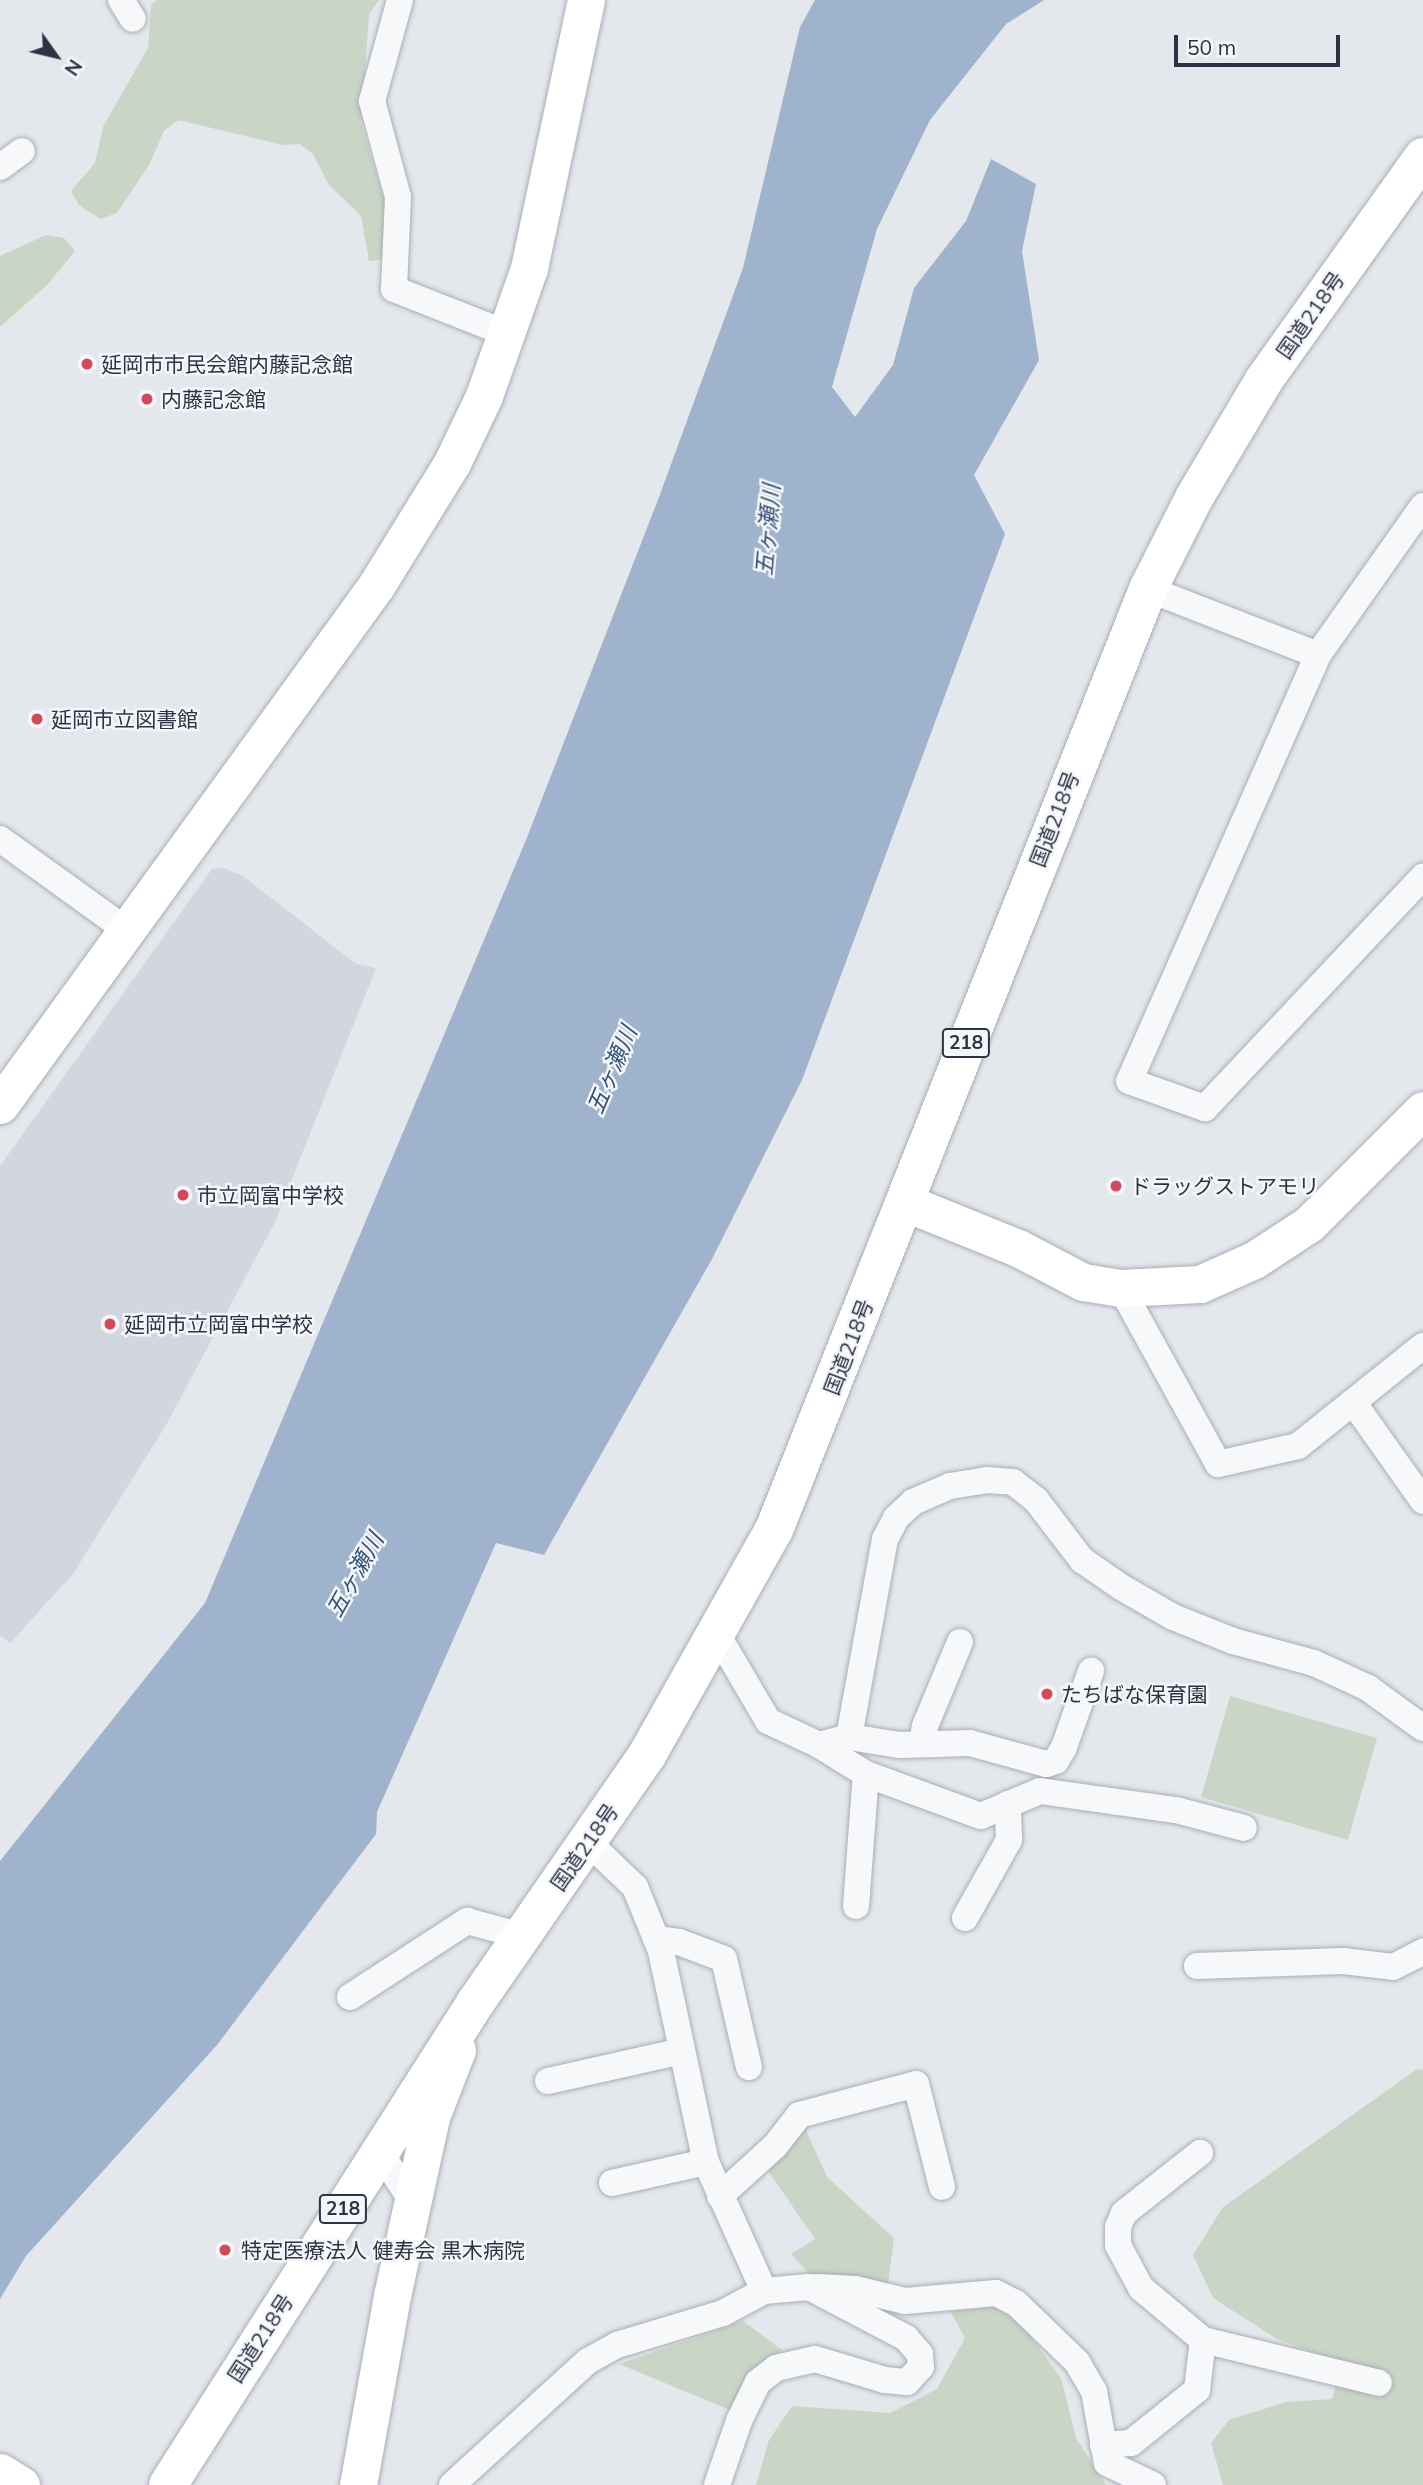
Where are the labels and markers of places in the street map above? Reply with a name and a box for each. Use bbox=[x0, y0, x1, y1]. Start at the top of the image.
place label: 延岡市市民会館内藤記念館 bbox=[101, 351, 353, 377]
marker: 延岡市市民会館内藤記念館 bbox=[79, 356, 95, 372]
place label: 内藤記念館 bbox=[161, 386, 266, 412]
marker: 内藤記念館 bbox=[139, 391, 155, 407]
place label: 延岡市立図書館 bbox=[51, 706, 198, 732]
marker: 延岡市立図書館 bbox=[29, 711, 45, 727]
place label: ドラッグストアモリ bbox=[1130, 1173, 1319, 1199]
marker: ドラッグストアモリ bbox=[1108, 1178, 1124, 1194]
place label: 市立岡富中学校 bbox=[197, 1182, 344, 1208]
marker: 市立岡富中学校 bbox=[175, 1187, 191, 1203]
place label: 延岡市立岡富中学校 bbox=[124, 1311, 313, 1337]
marker: 延岡市立岡富中学校 bbox=[102, 1316, 118, 1332]
place label: たちばな保育園 bbox=[1061, 1681, 1208, 1707]
marker: たちばな保育園 bbox=[1039, 1686, 1055, 1702]
place label: 特定医療法人 健寿会 黒木病院 bbox=[241, 2237, 525, 2263]
marker: 特定医療法人 健寿会 黒木病院 bbox=[215, 2240, 235, 2260]

